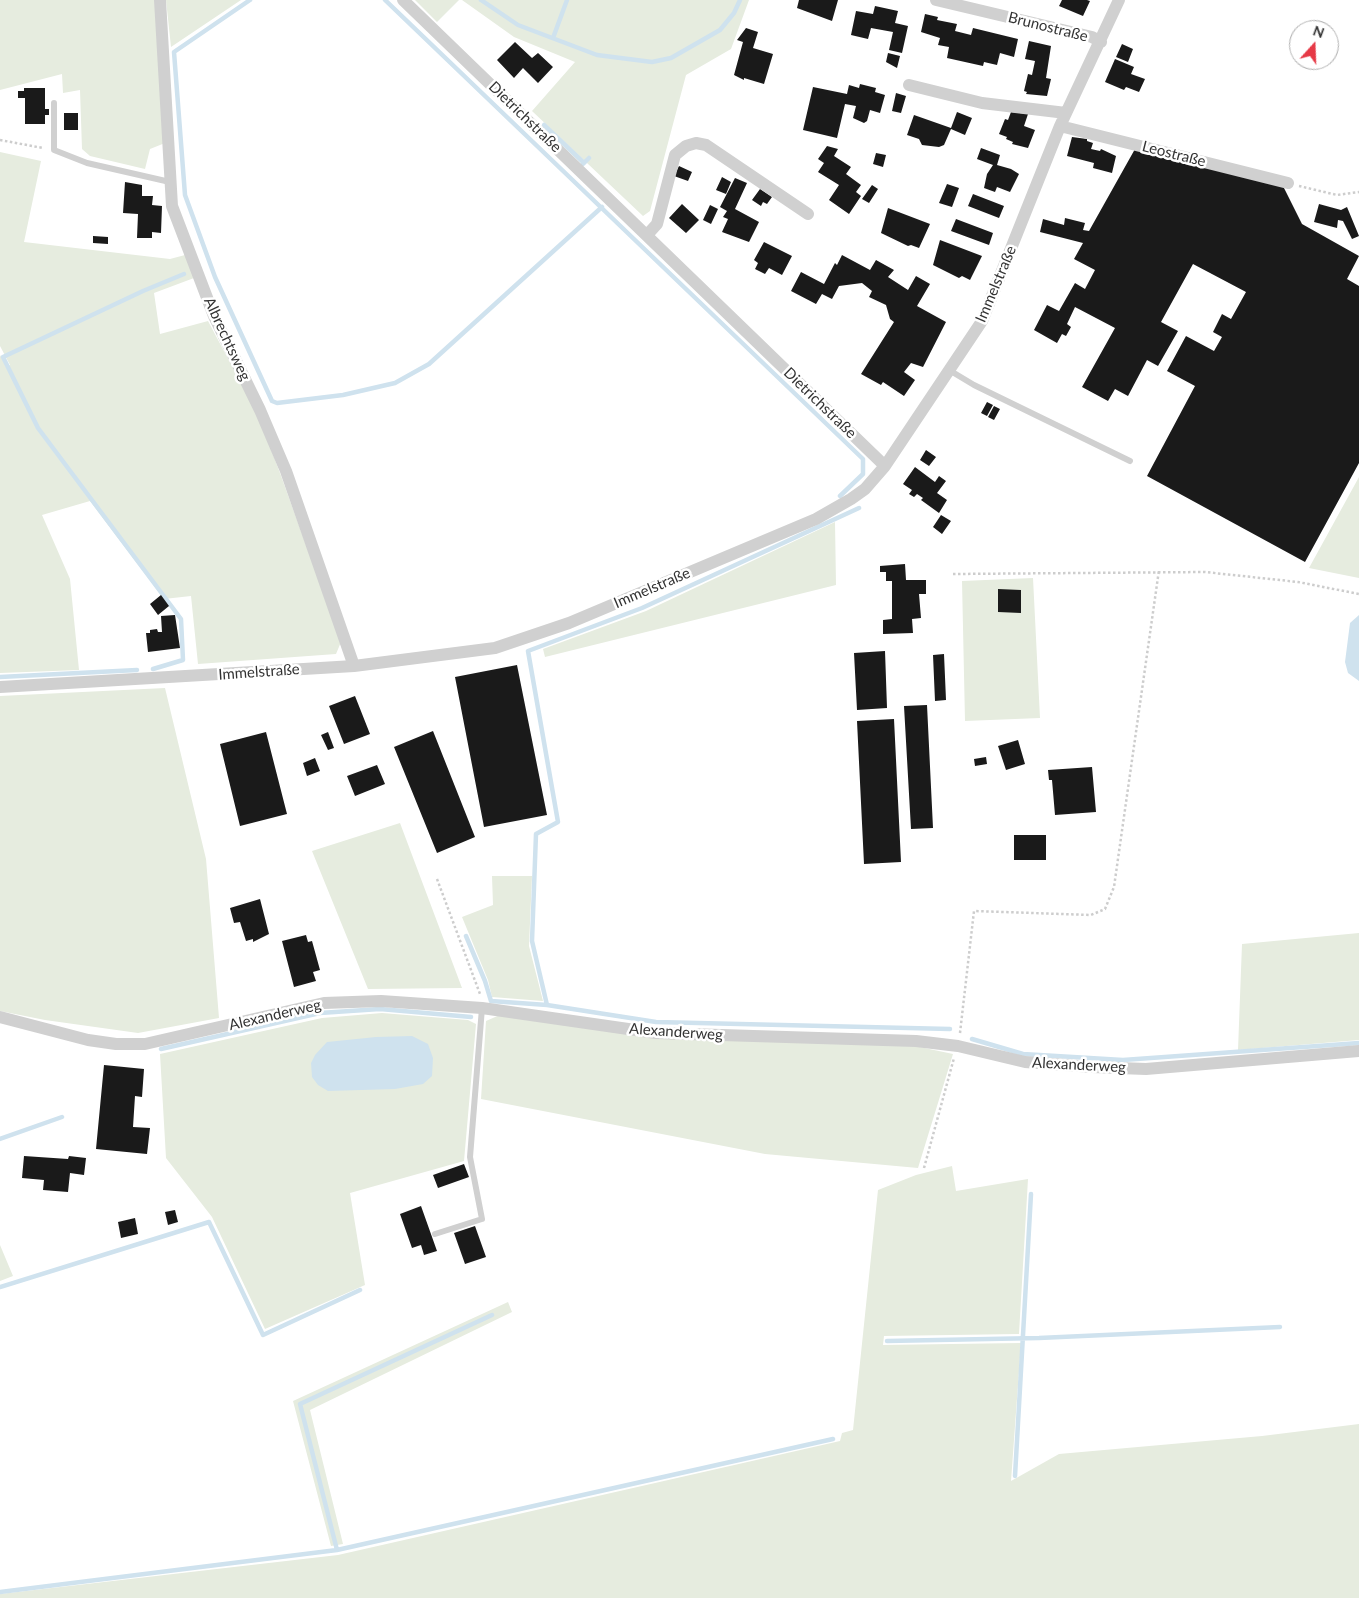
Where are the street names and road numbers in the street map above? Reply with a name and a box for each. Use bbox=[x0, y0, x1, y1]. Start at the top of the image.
street label: Brunostraße bbox=[1006, 8, 1090, 46]
street label: Dietrichstraße bbox=[485, 78, 565, 156]
street label: Leostraße bbox=[1140, 137, 1208, 171]
street label: Immelstraße bbox=[972, 243, 1020, 325]
street label: Albrechtsweg bbox=[200, 294, 254, 384]
street label: Dietrichstraße bbox=[780, 364, 860, 442]
street label: Immelstraße bbox=[611, 564, 693, 612]
street label: Immelstraße bbox=[218, 660, 300, 684]
street label: Alexanderweg bbox=[227, 996, 323, 1034]
street label: Alexanderweg bbox=[629, 1020, 723, 1044]
street label: Alexanderweg bbox=[1032, 1054, 1126, 1076]

